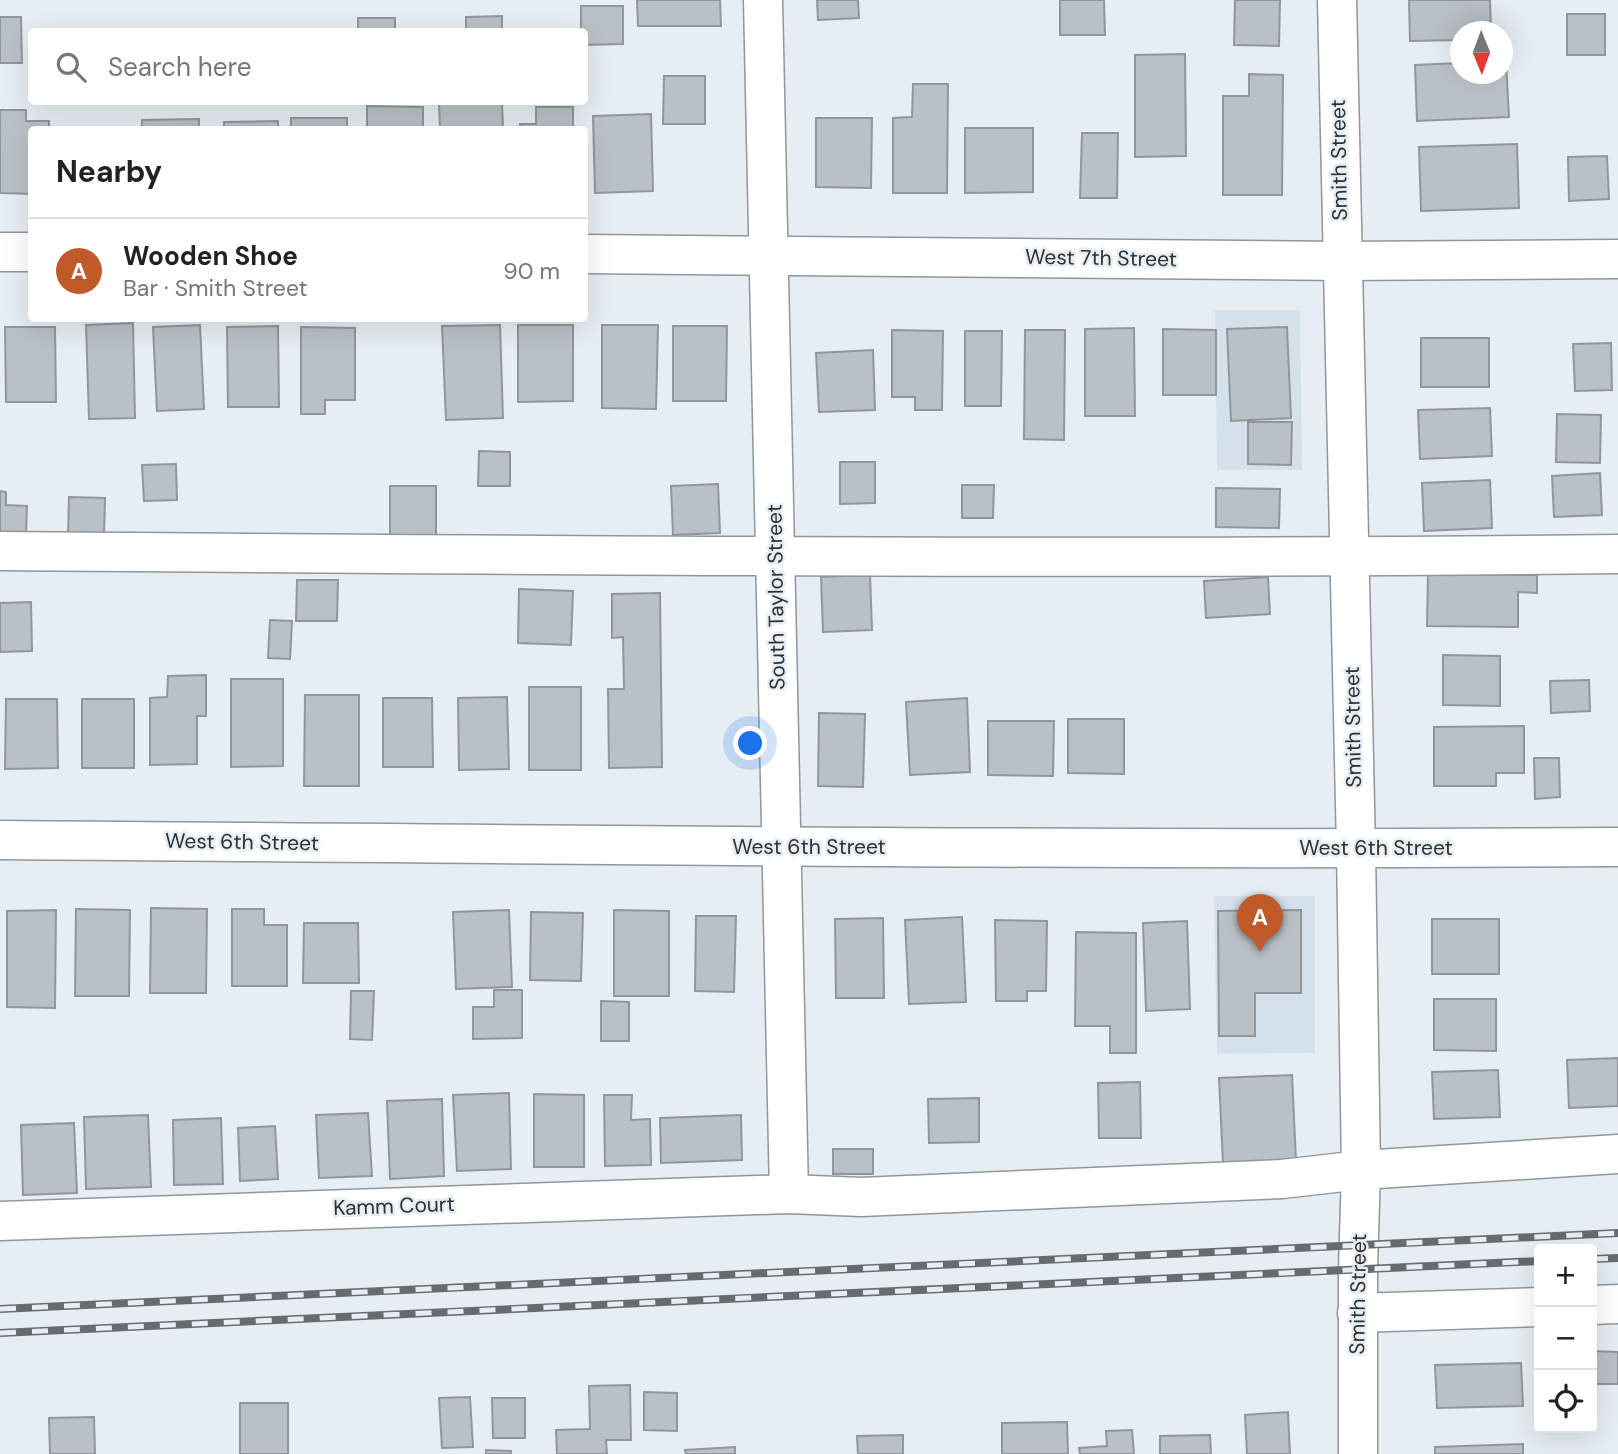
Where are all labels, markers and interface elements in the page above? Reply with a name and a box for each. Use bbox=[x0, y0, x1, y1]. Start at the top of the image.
north arrow bbox=[1450, 21, 1513, 84]
search box bbox=[28, 28, 588, 105]
icon: search bbox=[52, 48, 90, 86]
text: Search here bbox=[108, 50, 251, 84]
street label: Smith Street bbox=[1324, 99, 1354, 221]
text: Nearby bbox=[56, 152, 162, 191]
text: Wooden Shoe bbox=[123, 239, 298, 273]
street label: West 7th Street bbox=[1025, 243, 1177, 273]
text: A bbox=[71, 256, 87, 286]
text: 90 m bbox=[503, 256, 560, 286]
text: Bar · Smith Street bbox=[123, 273, 308, 303]
street label: South Taylor Street bbox=[760, 504, 792, 690]
street label: Smith Street bbox=[1338, 666, 1368, 788]
your location bbox=[733, 726, 767, 760]
street label: West 6th Street bbox=[165, 827, 319, 857]
street label: West 6th Street bbox=[732, 833, 886, 861]
street label: West 6th Street bbox=[1299, 834, 1453, 862]
pin: A bbox=[1237, 894, 1283, 952]
street label: Kamm Court bbox=[333, 1190, 455, 1222]
street label: Smith Street bbox=[1343, 1233, 1373, 1355]
map controls bbox=[1534, 1244, 1597, 1433]
button: + bbox=[1534, 1244, 1597, 1307]
button: − bbox=[1534, 1307, 1597, 1370]
button: locate bbox=[1534, 1370, 1597, 1433]

